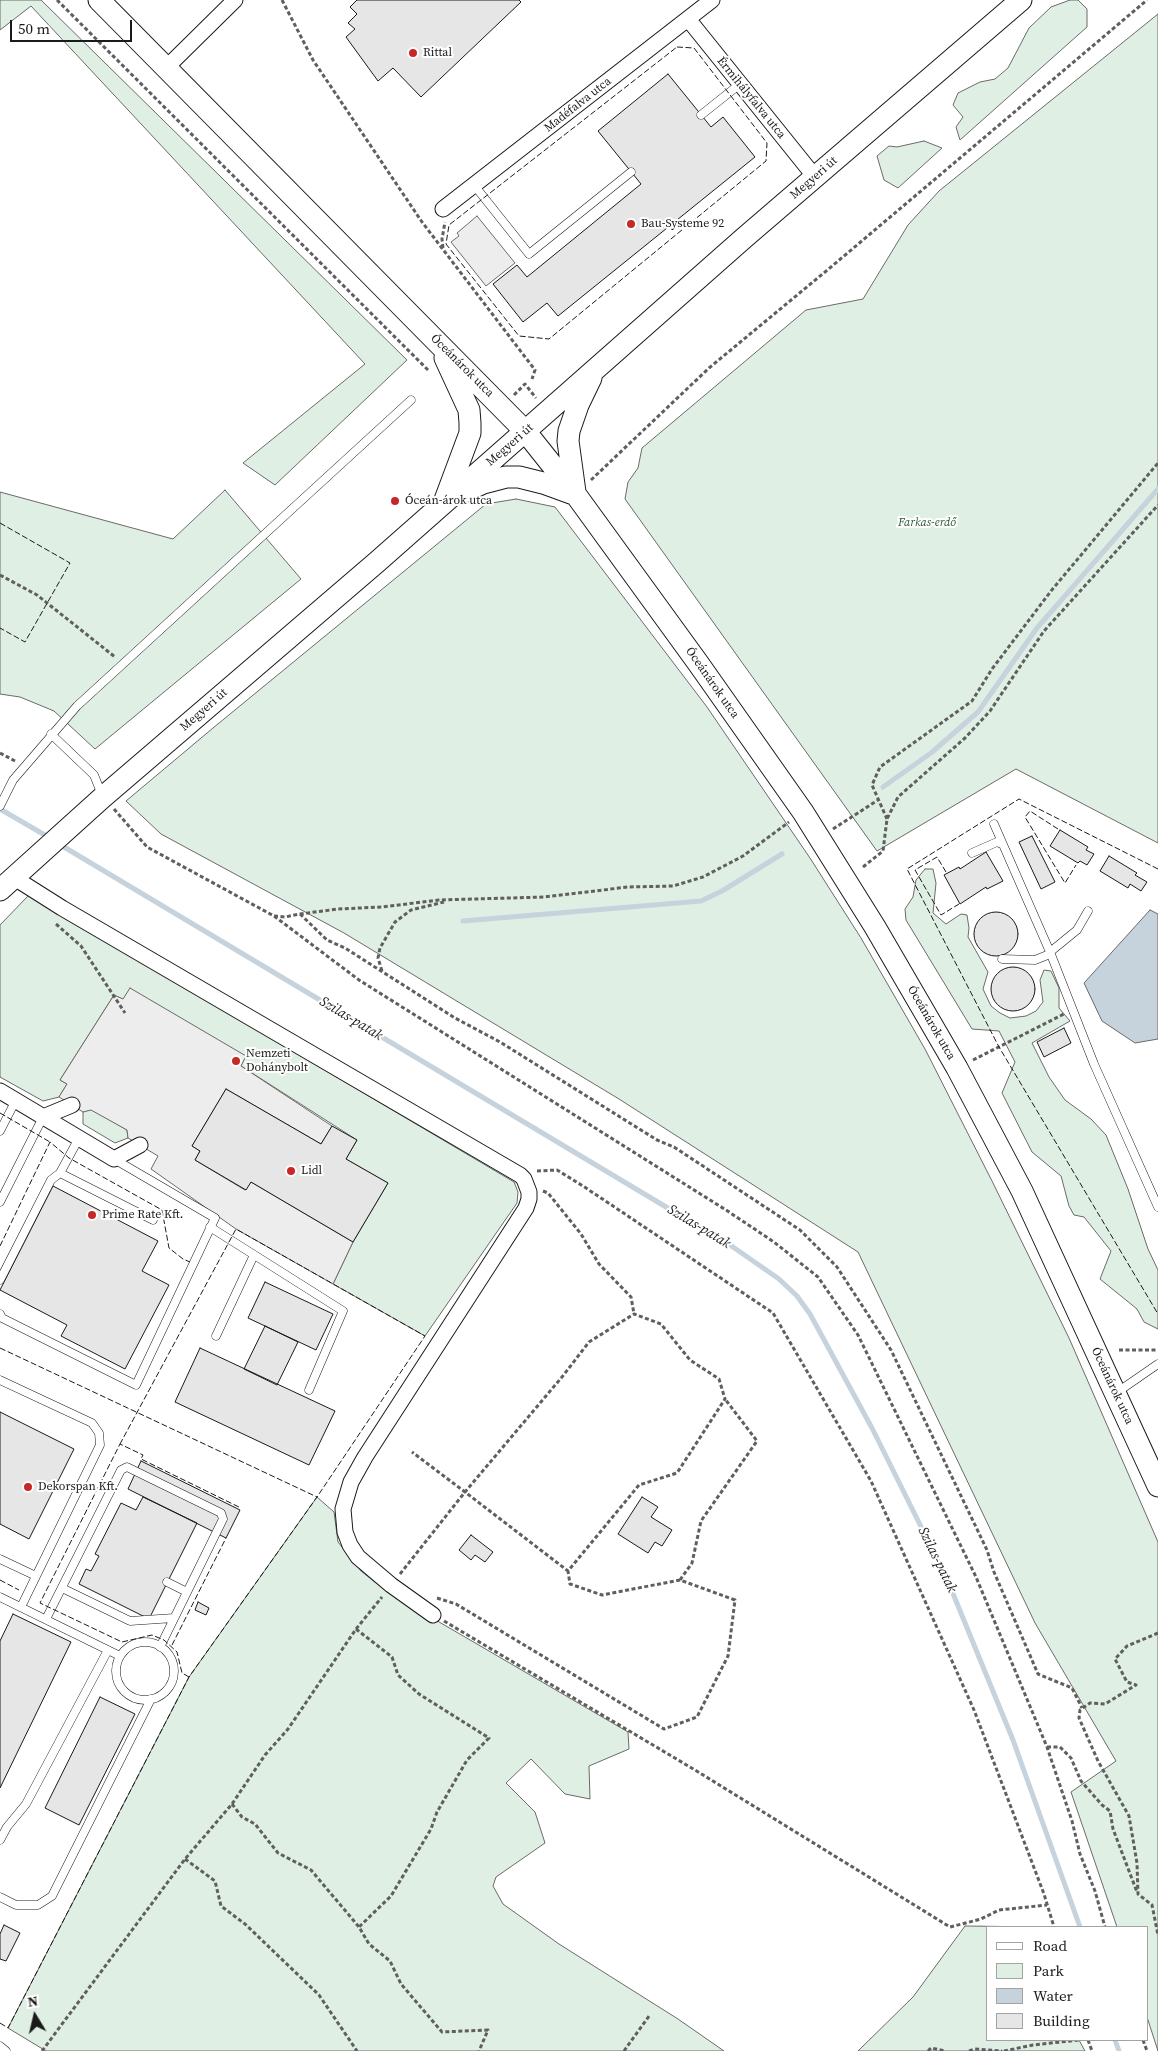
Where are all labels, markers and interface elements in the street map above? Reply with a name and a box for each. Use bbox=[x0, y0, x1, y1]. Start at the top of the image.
scale bar bbox=[12, 10, 135, 42]
text: 50 m bbox=[18, 18, 50, 39]
place label: Rittal bbox=[423, 46, 452, 60]
marker: Rittal bbox=[407, 47, 419, 59]
street label: Érmihályfalva utca bbox=[714, 54, 788, 142]
street label: Madéfalva utca bbox=[542, 74, 614, 136]
street label: Megyeri út bbox=[788, 154, 840, 202]
place label: Bau-Systeme 92 bbox=[641, 217, 724, 231]
marker: Bau-Systeme 92 bbox=[625, 218, 637, 230]
street label: Óceánárok utca bbox=[427, 331, 497, 401]
street label: Megyeri út bbox=[484, 421, 536, 469]
place label: Óceán-árok utca bbox=[405, 494, 492, 508]
marker: Óceán-árok utca bbox=[389, 495, 401, 507]
park label: Farkas-erdő bbox=[898, 516, 956, 530]
street label: Óceánárok utca bbox=[682, 645, 742, 721]
street label: Megyeri út bbox=[178, 686, 230, 734]
street label: Óceánárok utca bbox=[904, 983, 958, 1063]
water label: Szilas-patak bbox=[316, 994, 386, 1044]
place label: Nemzeti Dohánybolt bbox=[246, 1047, 308, 1075]
marker: Nemzeti Dohánybolt bbox=[230, 1055, 242, 1067]
place label: Lidl bbox=[301, 1164, 322, 1178]
marker: Lidl bbox=[285, 1165, 297, 1177]
water label: Szilas-patak bbox=[664, 1202, 734, 1252]
place label: Prime Rate Kft. bbox=[102, 1208, 183, 1222]
marker: Prime Rate Kft. bbox=[86, 1209, 98, 1221]
street label: Óceánárok utca bbox=[1088, 1345, 1136, 1427]
place label: Dekorspan Kft. bbox=[38, 1480, 118, 1494]
marker: Dekorspan Kft. bbox=[22, 1481, 34, 1493]
water label: Szilas-patak bbox=[914, 1524, 960, 1596]
legend bbox=[986, 1926, 1148, 2041]
text: Road bbox=[1033, 1935, 1067, 1956]
text: Park bbox=[1033, 1960, 1064, 1981]
text: Water bbox=[1033, 1985, 1073, 2006]
north arrow bbox=[10, 1991, 60, 2041]
text: N bbox=[26, 1991, 39, 2012]
text: Building bbox=[1033, 2010, 1090, 2031]

